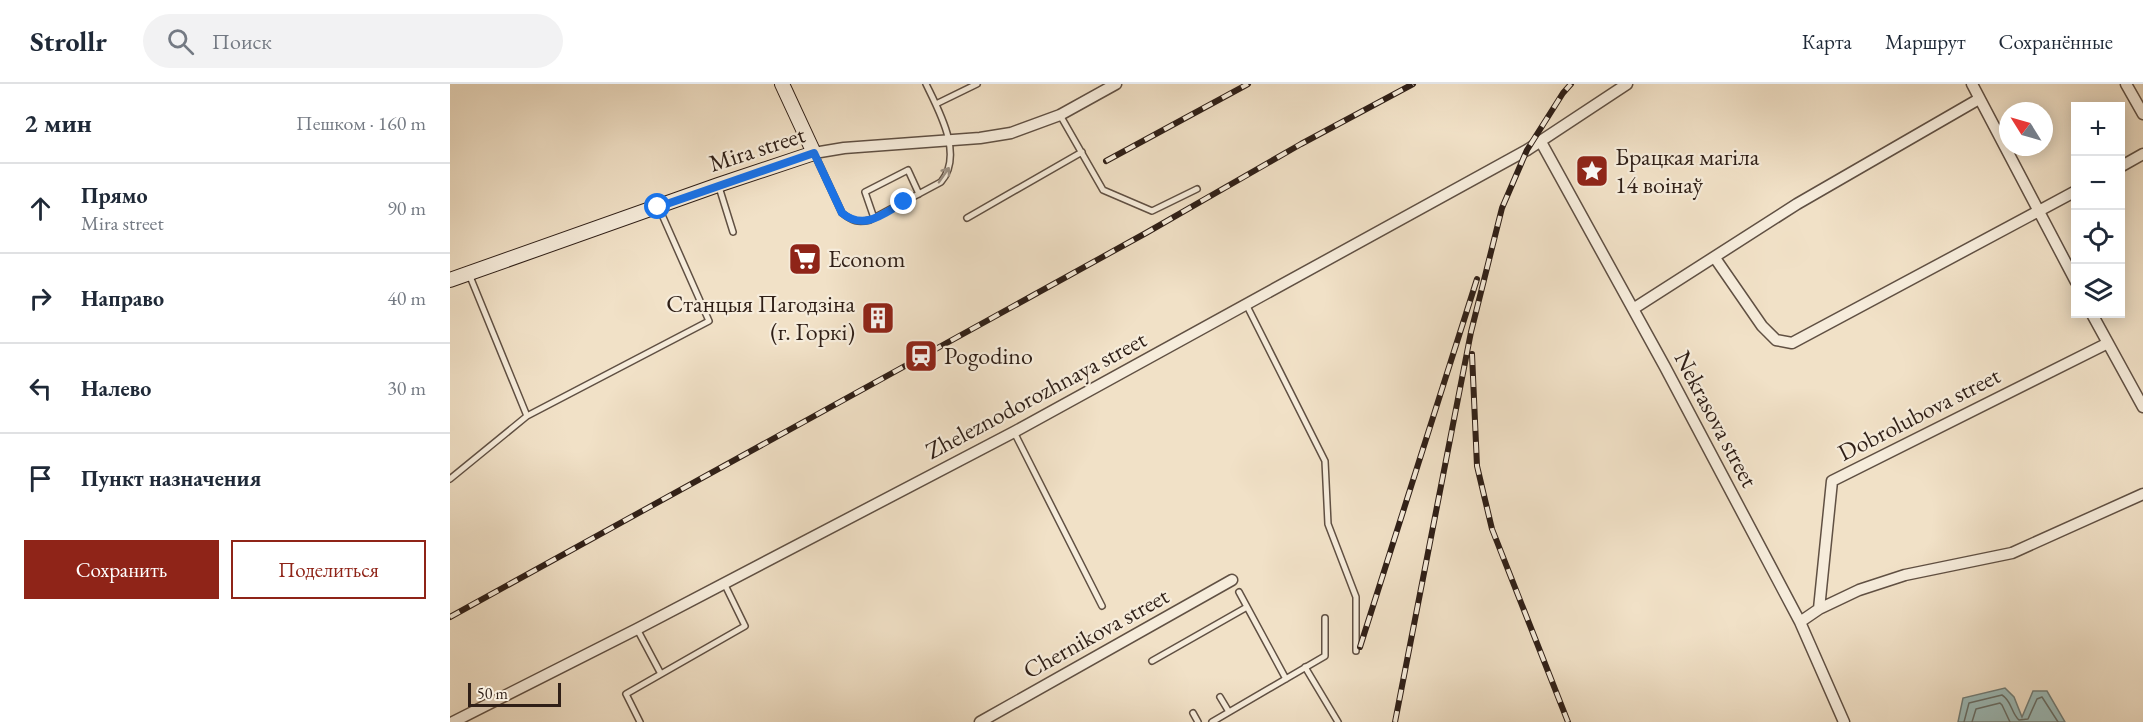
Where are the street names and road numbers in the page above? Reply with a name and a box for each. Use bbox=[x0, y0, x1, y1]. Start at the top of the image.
street label: Mira street bbox=[705, 118, 809, 179]
street label: Zheleznodorozhnaya street bbox=[920, 323, 1152, 466]
street label: Nekrasova street bbox=[1667, 345, 1766, 493]
street label: Dobrolubova street bbox=[1832, 359, 2006, 468]
street label: Chernikova street bbox=[1017, 580, 1175, 685]

